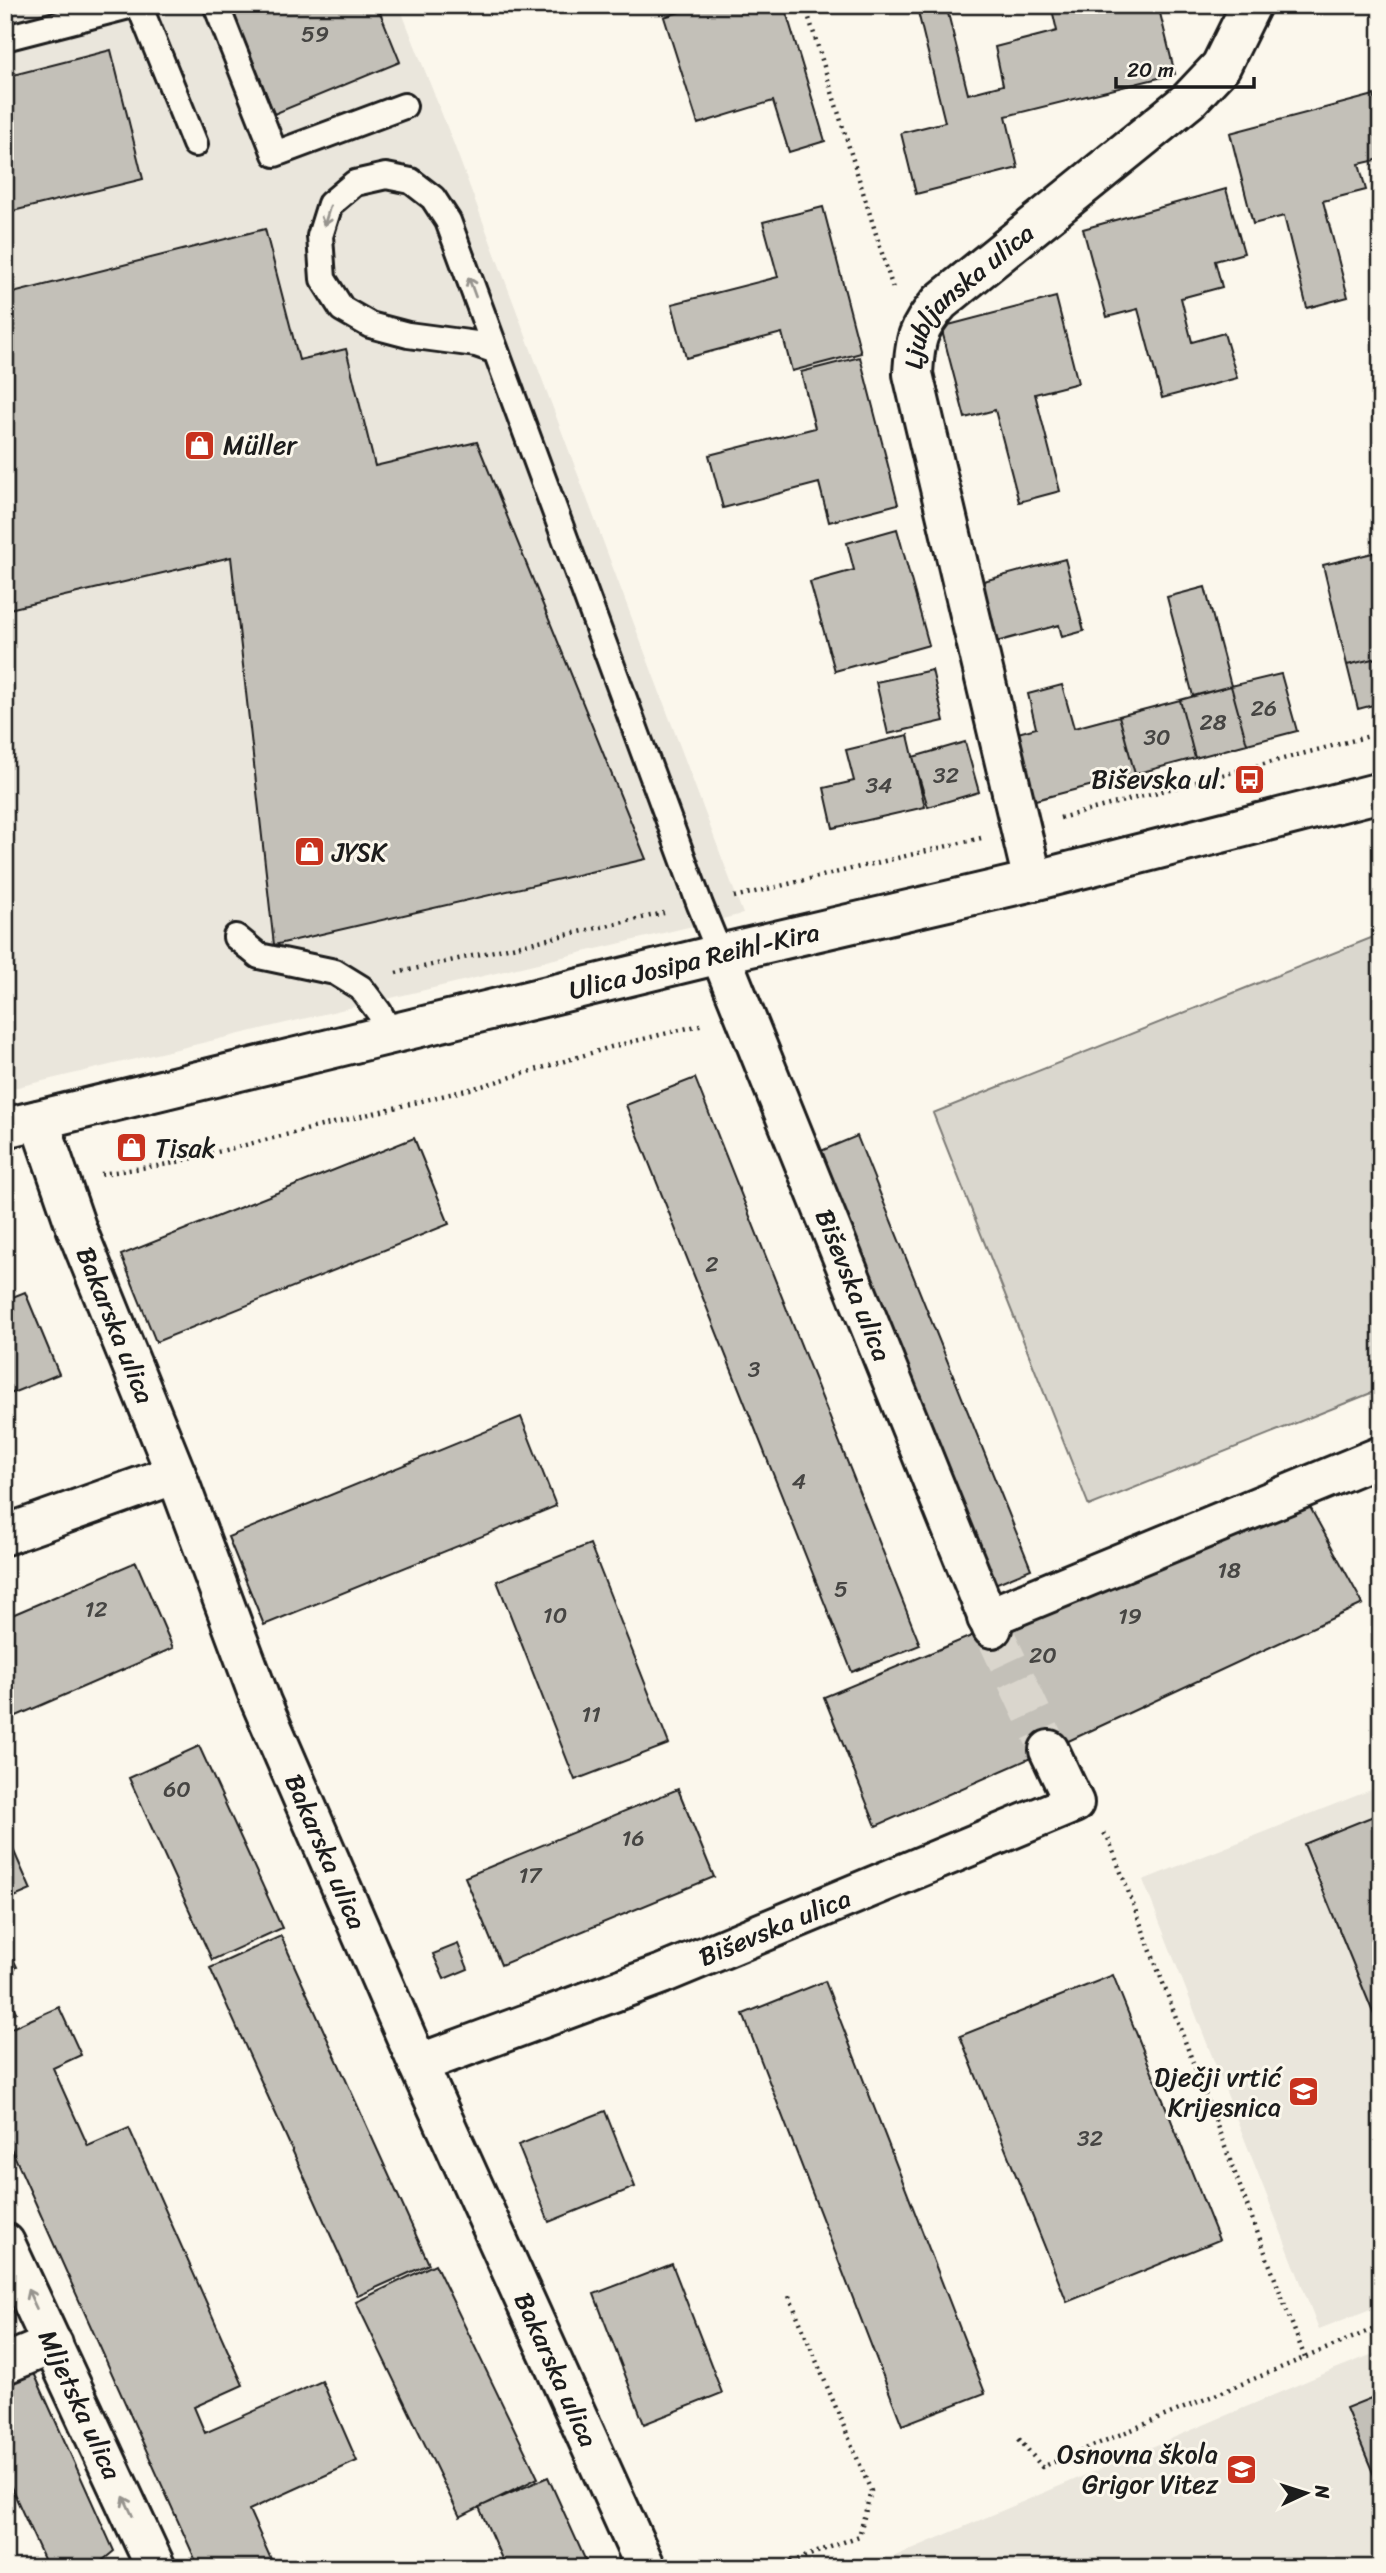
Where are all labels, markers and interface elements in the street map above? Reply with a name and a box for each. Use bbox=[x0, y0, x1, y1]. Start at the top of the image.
house number: 59 bbox=[301, 14, 329, 55]
scale bar bbox=[1116, 46, 1255, 90]
text: 20 m bbox=[1127, 51, 1174, 89]
one-way arrow bbox=[319, 205, 332, 227]
street label: Ljubljanska ulica bbox=[890, 211, 1045, 371]
one-way arrow bbox=[465, 276, 478, 298]
place label: Müller bbox=[223, 422, 298, 468]
shop icon: Müller bbox=[183, 428, 217, 462]
house number: 26 bbox=[1251, 688, 1277, 729]
house number: 28 bbox=[1199, 702, 1227, 743]
house number: 30 bbox=[1143, 717, 1171, 758]
house number: 32 bbox=[933, 755, 959, 796]
place label: Biševska ul. bbox=[1091, 756, 1227, 802]
bus stop icon: Biševska ul. bbox=[1233, 762, 1267, 796]
house number: 34 bbox=[865, 765, 893, 806]
place label: JYSK bbox=[331, 829, 388, 875]
shop icon: JYSK bbox=[292, 835, 326, 869]
street label: Ulica Josipa Reihl-Kira bbox=[564, 909, 824, 1013]
place label: Tisak bbox=[155, 1125, 216, 1171]
shop icon: Tisak bbox=[115, 1131, 149, 1165]
street label: Biševska ulica bbox=[802, 1202, 905, 1368]
street label: Bakarska ulica bbox=[63, 1240, 168, 1411]
house number: 2 bbox=[705, 1244, 719, 1285]
house number: 3 bbox=[748, 1349, 761, 1390]
house number: 4 bbox=[792, 1461, 806, 1502]
house number: 18 bbox=[1217, 1550, 1241, 1591]
house number: 5 bbox=[834, 1569, 848, 1610]
house number: 12 bbox=[84, 1589, 108, 1630]
house number: 10 bbox=[543, 1595, 567, 1636]
house number: 19 bbox=[1118, 1596, 1142, 1637]
house number: 20 bbox=[1029, 1635, 1057, 1676]
house number: 11 bbox=[581, 1694, 601, 1735]
street label: Bakarska ulica bbox=[272, 1766, 380, 1937]
house number: 60 bbox=[163, 1769, 191, 1810]
house number: 16 bbox=[622, 1818, 644, 1859]
house number: 17 bbox=[519, 1855, 543, 1896]
street label: Biševska ulica bbox=[691, 1875, 858, 1979]
place label: Dječji vrtić Krijesnica bbox=[1154, 2054, 1283, 2130]
school or university icon: Dječji vrtić Krijesnica bbox=[1287, 2075, 1321, 2109]
house number: 32 bbox=[1077, 2118, 1103, 2159]
street label: Bakarska ulica bbox=[501, 2285, 611, 2455]
one-way arrow bbox=[25, 2289, 38, 2311]
street label: Mljetska ulica bbox=[25, 2322, 135, 2488]
place label: Osnovna škola Grigor Vitez bbox=[1057, 2431, 1219, 2507]
school or university icon: Osnovna škola Grigor Vitez bbox=[1224, 2452, 1258, 2486]
north arrow bbox=[1270, 2458, 1340, 2528]
text: N bbox=[1305, 2483, 1339, 2500]
one-way arrow bbox=[121, 2496, 134, 2517]

